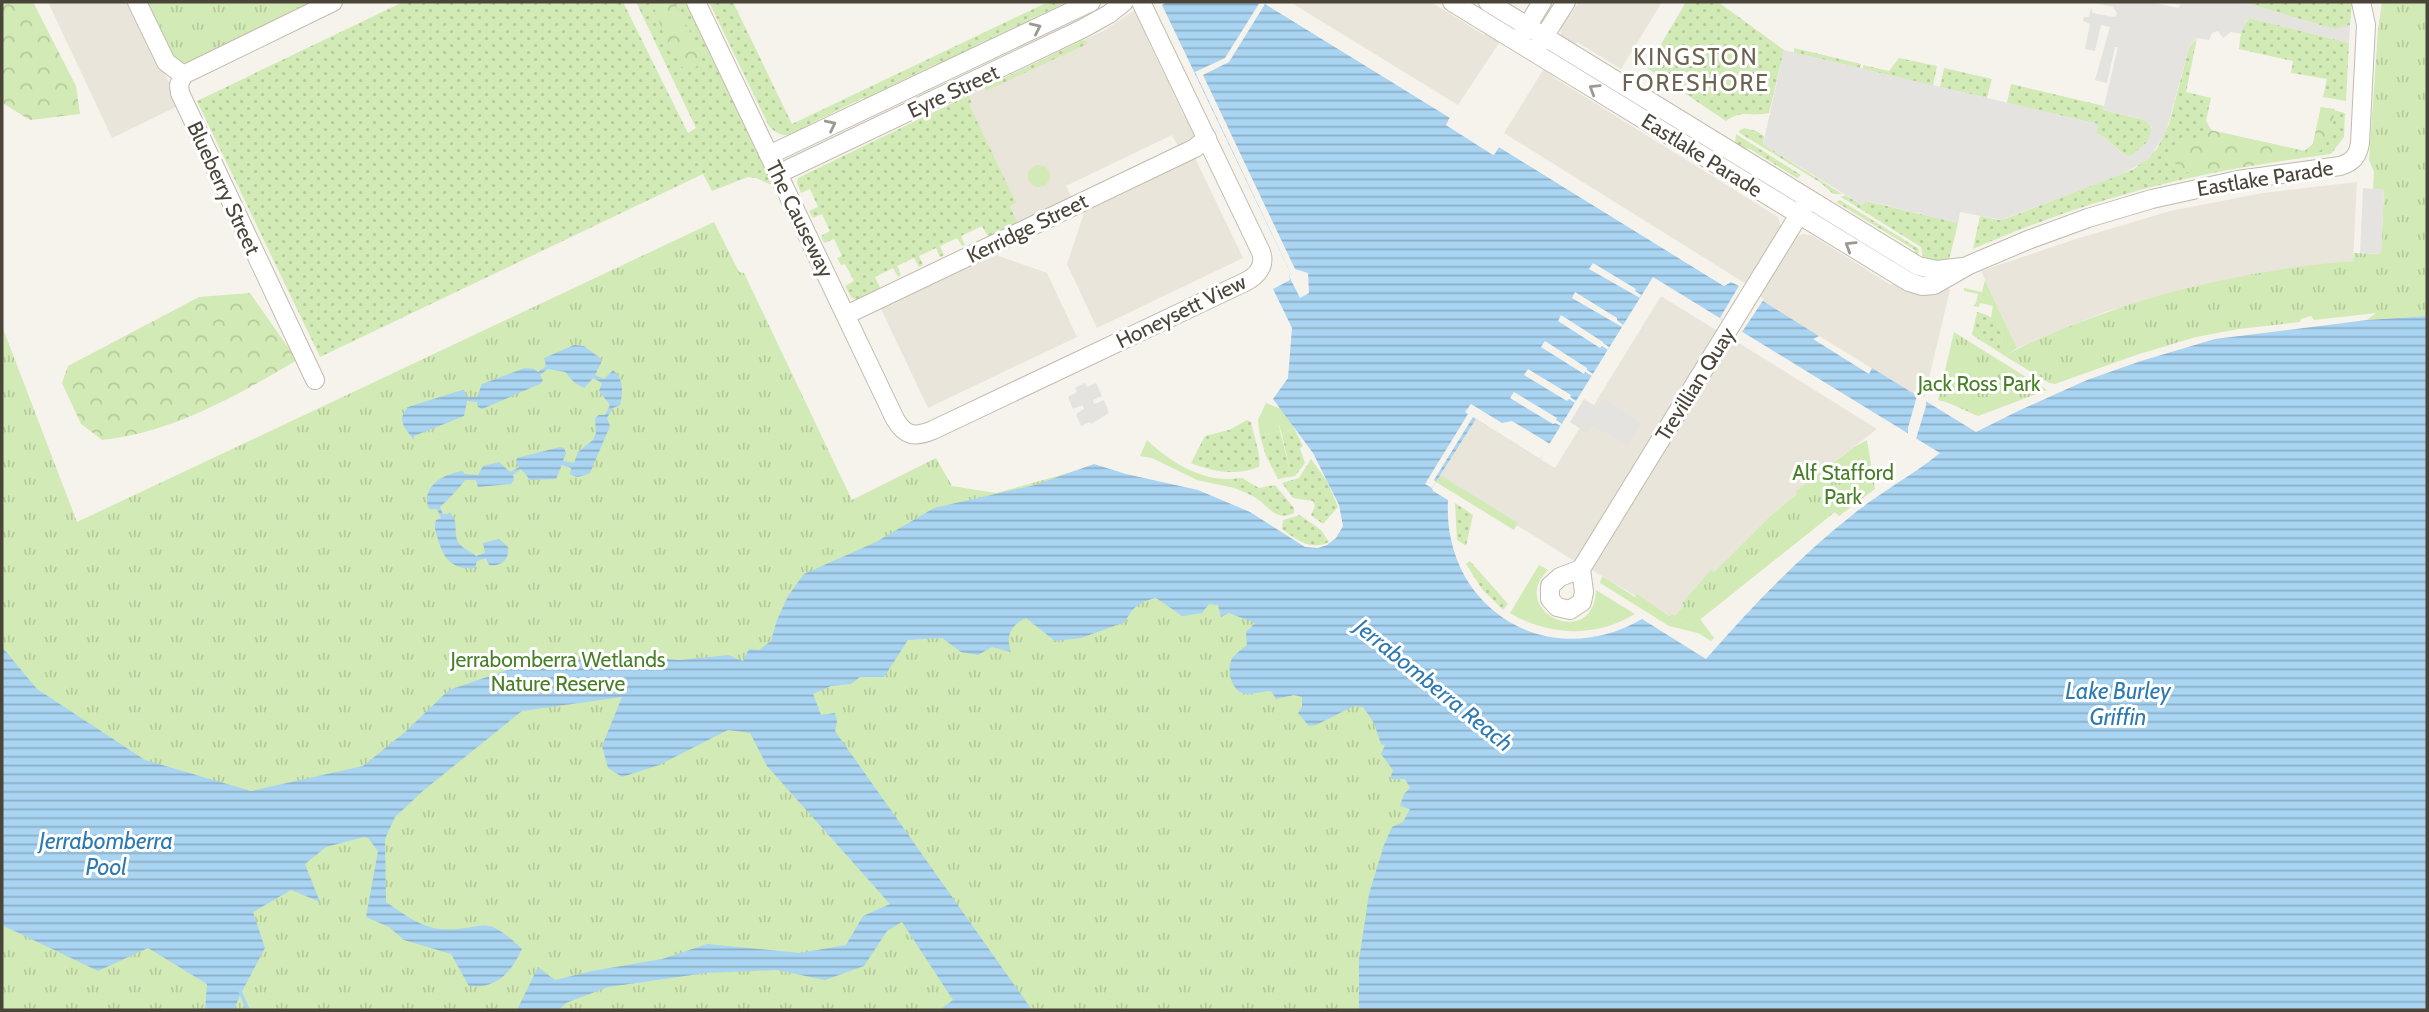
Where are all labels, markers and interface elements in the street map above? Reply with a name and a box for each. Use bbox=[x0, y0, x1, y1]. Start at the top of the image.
one-way arrow bbox=[1029, 22, 1041, 36]
district label: KINGSTON FORESHORE bbox=[1622, 43, 1770, 97]
street label: Eyre Street bbox=[903, 59, 1003, 123]
one-way arrow bbox=[1589, 84, 1602, 97]
street label: Eastlake Parade bbox=[1637, 108, 1767, 202]
street label: Blueberry Street bbox=[182, 117, 266, 259]
one-way arrow bbox=[824, 120, 836, 134]
street label: Eastlake Parade bbox=[2195, 155, 2335, 201]
street label: The Causeway bbox=[761, 157, 839, 282]
street label: Kerridge Street bbox=[963, 188, 1091, 268]
one-way arrow bbox=[1845, 242, 1858, 255]
street label: Honeysett View bbox=[1112, 269, 1250, 353]
street label: Trevillian Quay bbox=[1650, 322, 1740, 445]
park label: Jack Ross Park bbox=[1917, 371, 2041, 396]
park label: Alf Stafford Park bbox=[1792, 460, 1894, 509]
water label: Jerrabomberra Reach bbox=[1348, 611, 1519, 757]
park label: Jerrabomberra Wetlands Nature Reserve bbox=[450, 647, 666, 696]
water label: Lake Burley Griffin bbox=[2065, 677, 2172, 731]
water label: Jerrabomberra Pool bbox=[37, 827, 173, 881]

